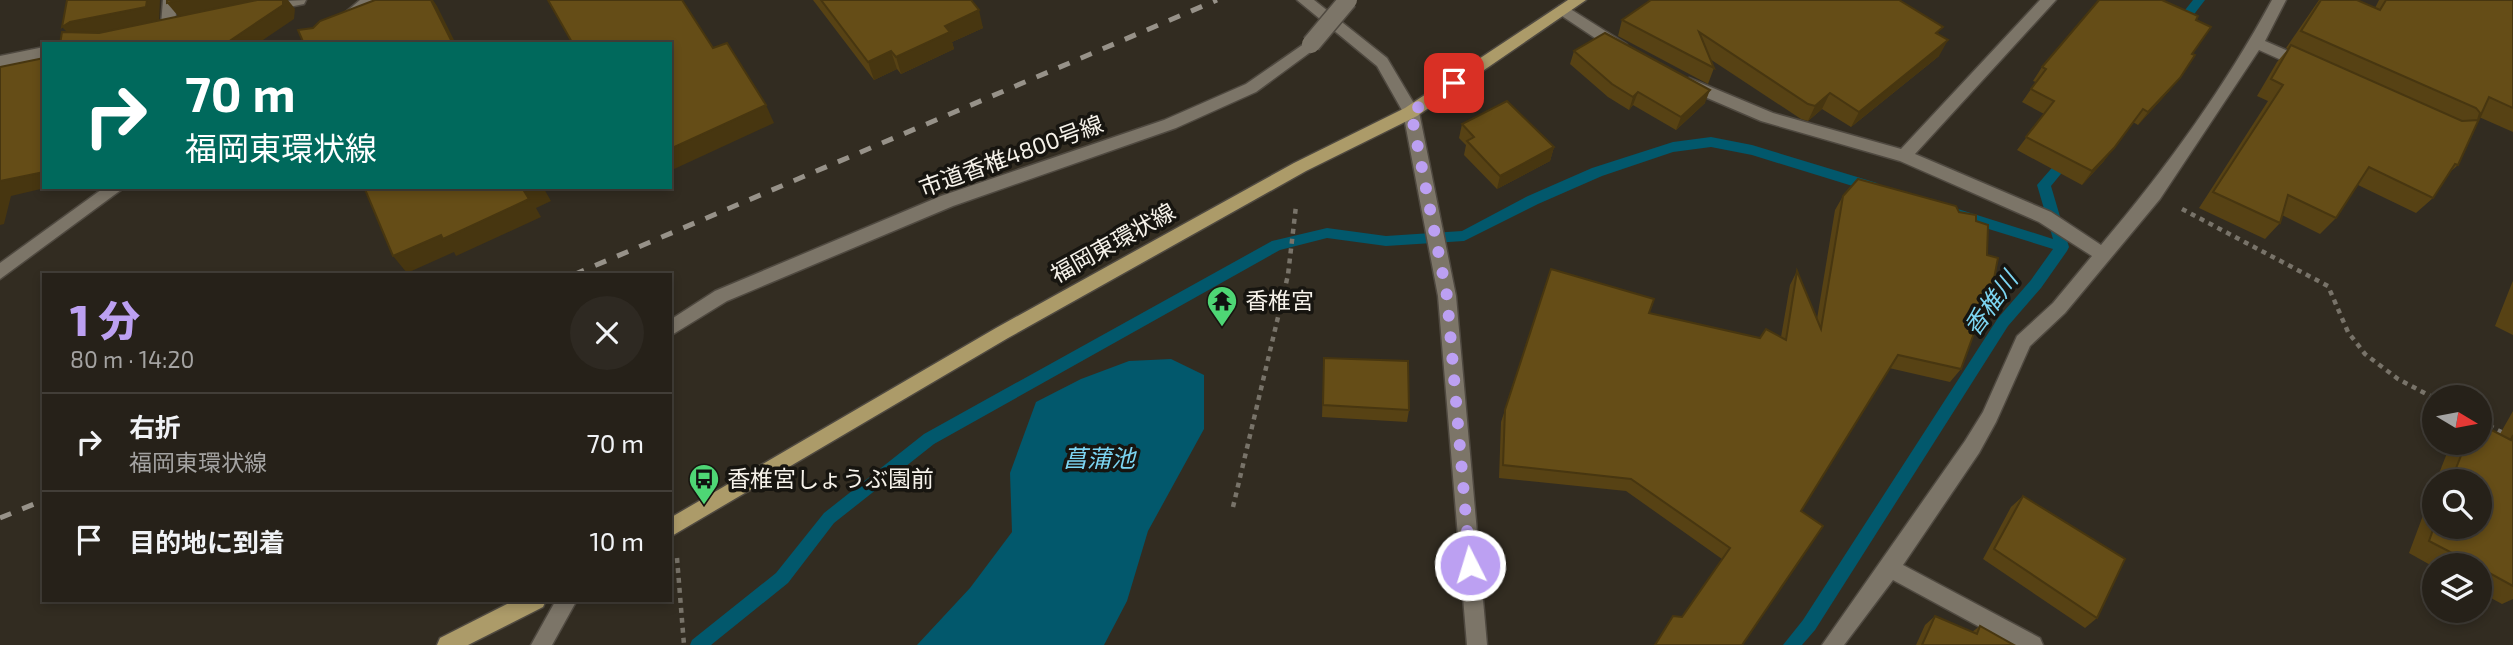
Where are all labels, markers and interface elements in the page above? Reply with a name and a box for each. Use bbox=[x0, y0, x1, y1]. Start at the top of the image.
pin bbox=[1424, 53, 1484, 113]
text: 70 m bbox=[185, 63, 296, 122]
icon: arrive bbox=[1435, 64, 1473, 102]
icon: right bbox=[70, 70, 161, 161]
street label: 市道香椎4800号線 bbox=[915, 109, 1107, 201]
text: 福岡東環状線 bbox=[185, 128, 377, 166]
street label: 福岡東環状線 bbox=[1045, 196, 1180, 288]
water label: 香椎川 bbox=[1957, 263, 2024, 341]
temple icon: 香椎宮 bbox=[1205, 284, 1239, 328]
place label: 香椎宮 bbox=[1245, 286, 1314, 314]
text: 1 分 bbox=[70, 294, 140, 344]
button: close bbox=[570, 296, 644, 370]
text: 80 m · 14:20 bbox=[70, 345, 194, 373]
north arrow bbox=[2422, 385, 2492, 455]
map controls bbox=[2422, 385, 2492, 623]
text: 右折 bbox=[129, 411, 181, 442]
icon: right bbox=[70, 423, 108, 461]
text: 70 m bbox=[586, 427, 644, 458]
water label: 菖蒲池 bbox=[1063, 443, 1137, 472]
text: 福岡東環状線 bbox=[129, 448, 267, 476]
bus stop icon: 香椎宮しょうぶ園前 bbox=[687, 462, 721, 506]
place label: 香椎宮しょうぶ園前 bbox=[727, 464, 934, 492]
button: search bbox=[2422, 469, 2492, 539]
icon: arrive bbox=[70, 521, 108, 559]
text: 10 m bbox=[589, 525, 644, 556]
text: 目的地に到着 bbox=[129, 526, 285, 557]
position arrow bbox=[1433, 528, 1507, 602]
button: layers bbox=[2422, 553, 2492, 623]

